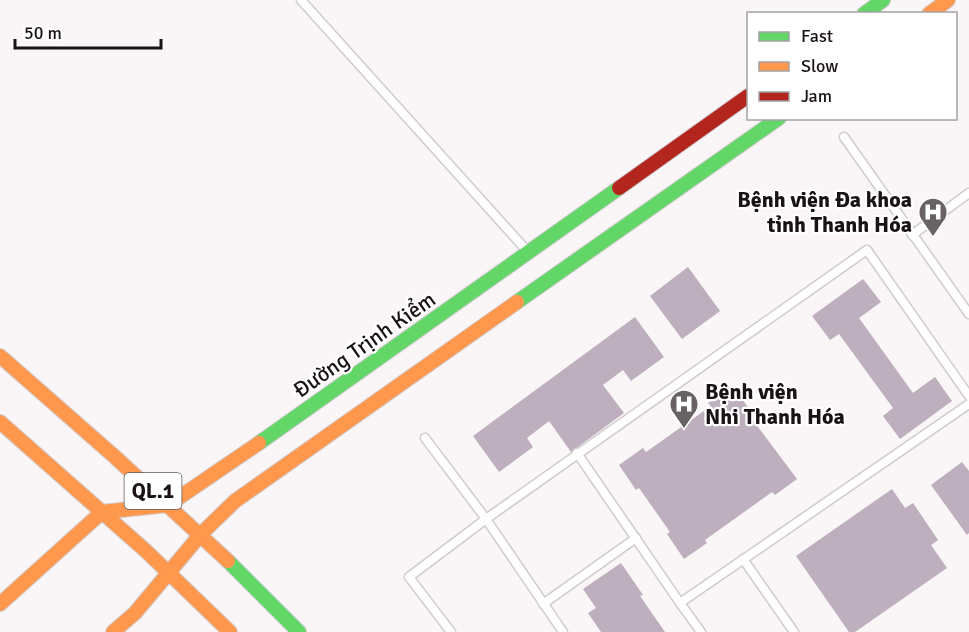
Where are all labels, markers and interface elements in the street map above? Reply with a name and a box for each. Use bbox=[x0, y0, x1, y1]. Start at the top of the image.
scale bar bbox=[15, 12, 160, 50]
legend bbox=[747, 12, 957, 120]
text: 50 m bbox=[24, 22, 62, 44]
text: Fast bbox=[801, 25, 833, 47]
text: Slow bbox=[801, 55, 838, 77]
text: Jam bbox=[801, 85, 832, 107]
place label: Bệnh viện Đa khoa tỉnh Thanh Hóa bbox=[737, 186, 912, 238]
hospital icon: Bệnh viện Đa khoa tỉnh Thanh Hóa bbox=[917, 196, 949, 238]
street label: Đường Trịnh Kiểm bbox=[288, 285, 441, 403]
place label: Bệnh viện Nhi Thanh Hóa bbox=[705, 378, 845, 430]
hospital icon: Bệnh viện Nhi Thanh Hóa bbox=[668, 388, 700, 430]
road number: QL.1 bbox=[124, 473, 182, 509]

